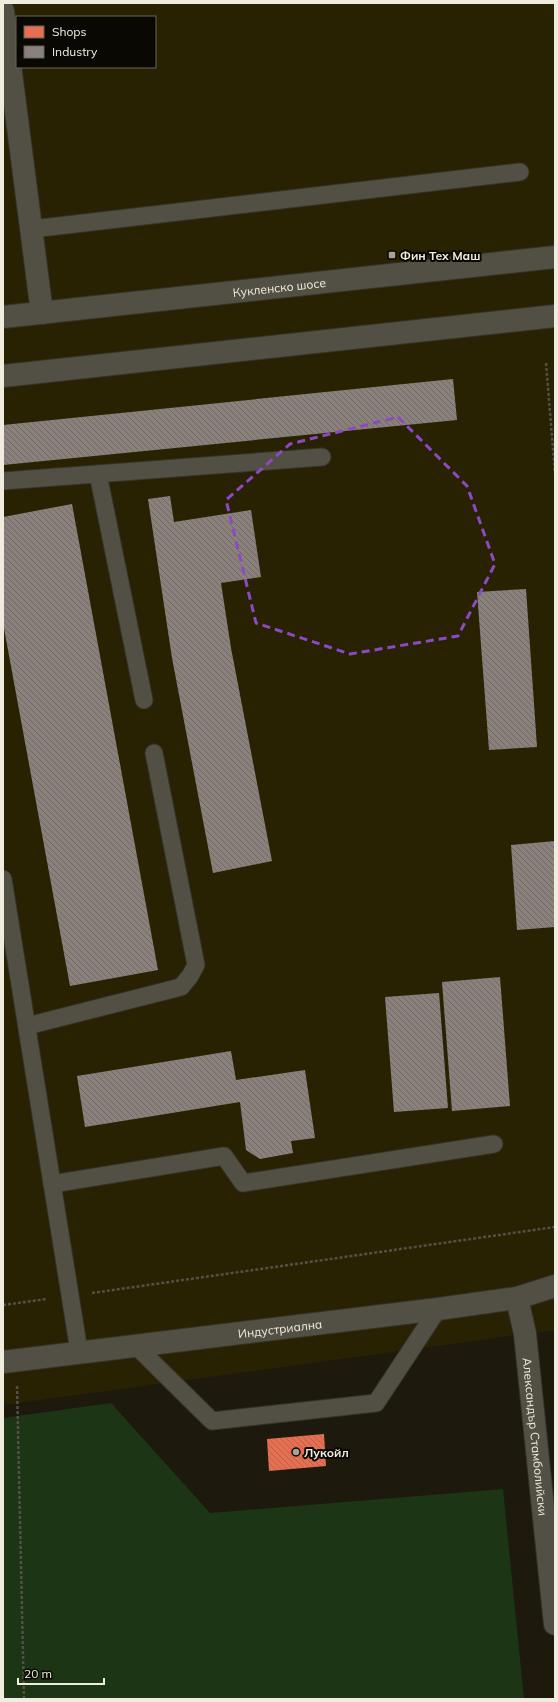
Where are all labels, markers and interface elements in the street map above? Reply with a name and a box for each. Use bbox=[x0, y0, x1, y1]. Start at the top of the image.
legend bbox=[16, 16, 156, 68]
text: Shops bbox=[52, 24, 87, 39]
text: Industry bbox=[52, 44, 98, 59]
place label: Фин Тех Маш bbox=[400, 248, 480, 263]
marker: Фин Тех Маш bbox=[387, 250, 397, 260]
street label: Кукленско шосе bbox=[232, 274, 327, 299]
street label: Индустриална bbox=[237, 1316, 323, 1341]
street label: Александър Стамболийски bbox=[520, 1357, 551, 1516]
place label: Лукойл bbox=[304, 1445, 349, 1460]
marker: Лукойл bbox=[291, 1447, 301, 1457]
scale bar bbox=[18, 1660, 104, 1686]
text: 20 m bbox=[24, 1666, 52, 1681]

